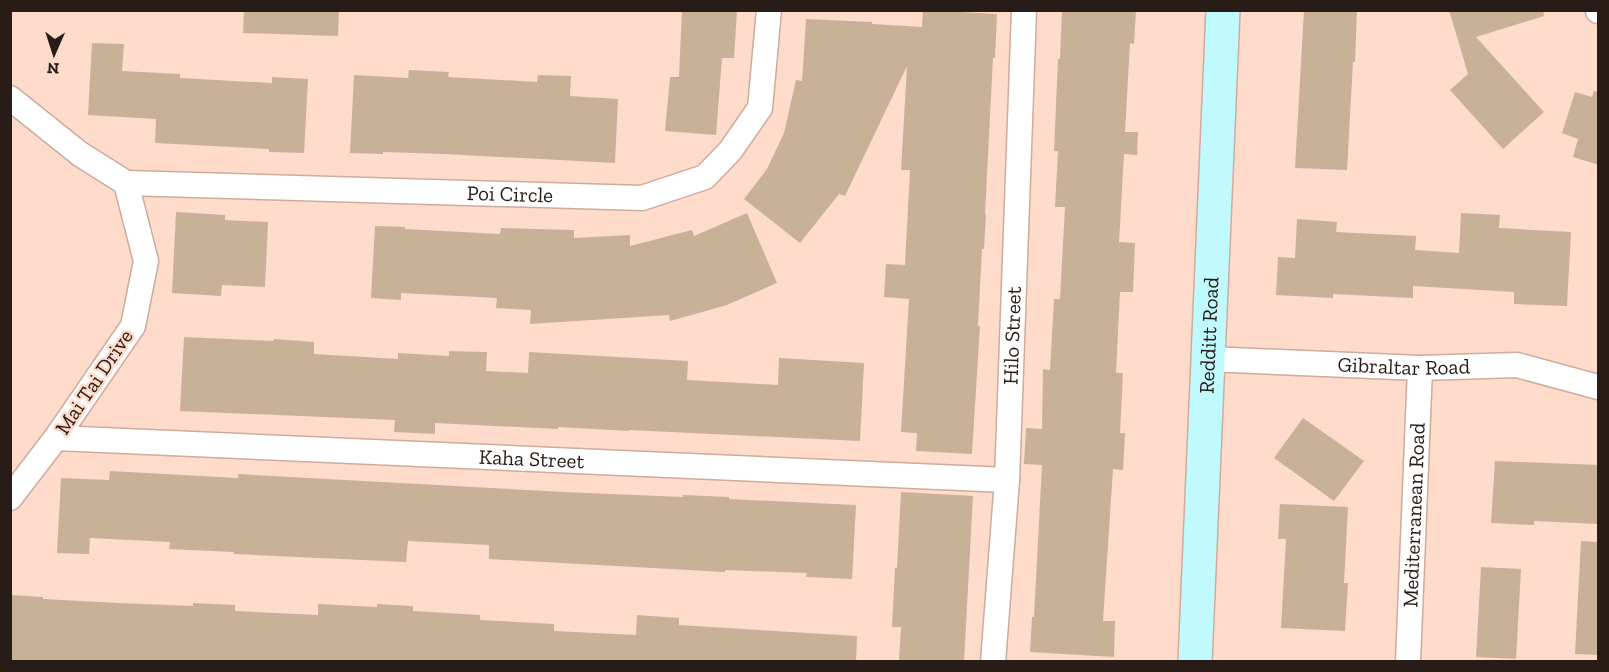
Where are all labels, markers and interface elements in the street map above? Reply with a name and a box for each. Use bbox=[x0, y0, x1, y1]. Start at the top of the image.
north arrow bbox=[24, 24, 84, 84]
text: N bbox=[47, 59, 60, 78]
street label: Poi Circle bbox=[466, 180, 554, 207]
street label: Redditt Road bbox=[1194, 276, 1224, 394]
street label: Hilo Street bbox=[997, 286, 1026, 385]
street label: Mai Tai Drive bbox=[49, 324, 138, 439]
street label: Gibraltar Road bbox=[1337, 352, 1471, 380]
street label: Mediterranean Road bbox=[1397, 422, 1430, 608]
street label: Kaha Street bbox=[478, 444, 585, 473]

